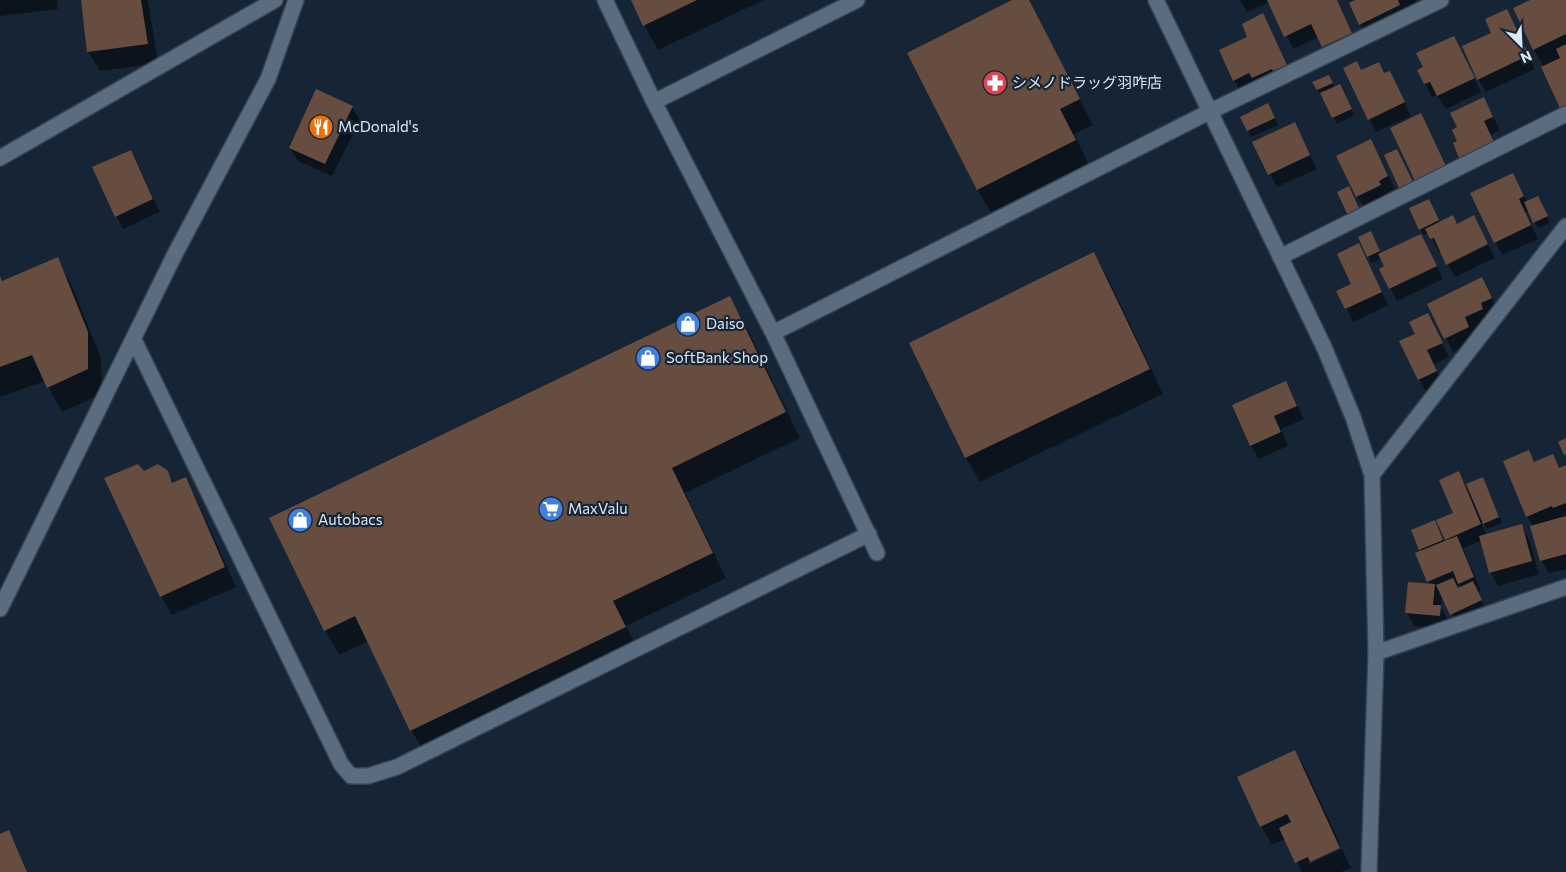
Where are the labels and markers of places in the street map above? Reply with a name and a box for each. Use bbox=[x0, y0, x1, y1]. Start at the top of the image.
pharmacy icon: シメノドラッグ羽咋店 bbox=[982, 70, 1008, 96]
place label: シメノドラッグ羽咋店 bbox=[1012, 73, 1162, 91]
restaurant icon: McDonald's bbox=[308, 114, 334, 140]
place label: McDonald's bbox=[338, 117, 419, 135]
shop icon: Daiso bbox=[675, 311, 701, 337]
place label: Daiso bbox=[706, 314, 745, 332]
shop icon: SoftBank Shop bbox=[635, 345, 661, 371]
place label: SoftBank Shop bbox=[666, 348, 768, 366]
supermarket icon: MaxValu bbox=[538, 496, 564, 522]
place label: MaxValu bbox=[568, 499, 628, 517]
shop icon: Autobacs bbox=[287, 507, 313, 533]
place label: Autobacs bbox=[318, 510, 383, 528]

